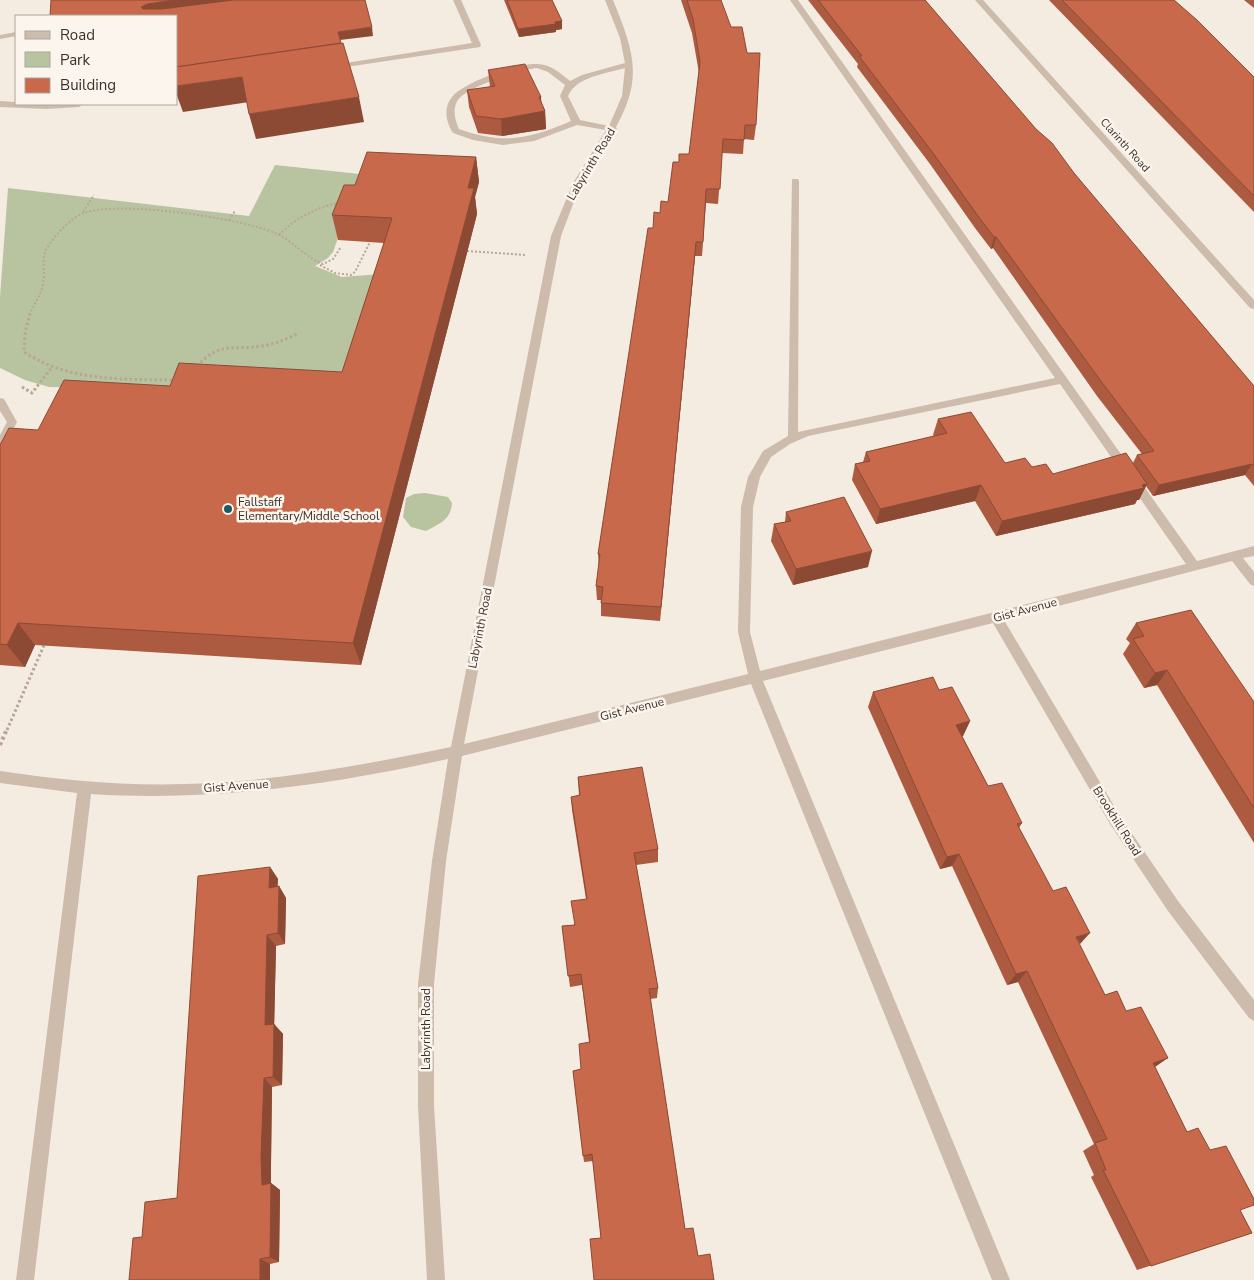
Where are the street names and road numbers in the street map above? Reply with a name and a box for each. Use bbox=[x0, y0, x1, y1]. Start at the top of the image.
street label: Clarinth Road bbox=[1097, 115, 1153, 175]
street label: Labyrinth Road bbox=[563, 125, 619, 203]
street label: Labyrinth Road bbox=[464, 586, 496, 670]
street label: Gist Avenue bbox=[991, 594, 1059, 626]
street label: Gist Avenue bbox=[598, 693, 666, 725]
street label: Gist Avenue bbox=[203, 776, 269, 796]
street label: Brookhill Road bbox=[1089, 783, 1145, 859]
street label: Labyrinth Road bbox=[418, 988, 434, 1070]

